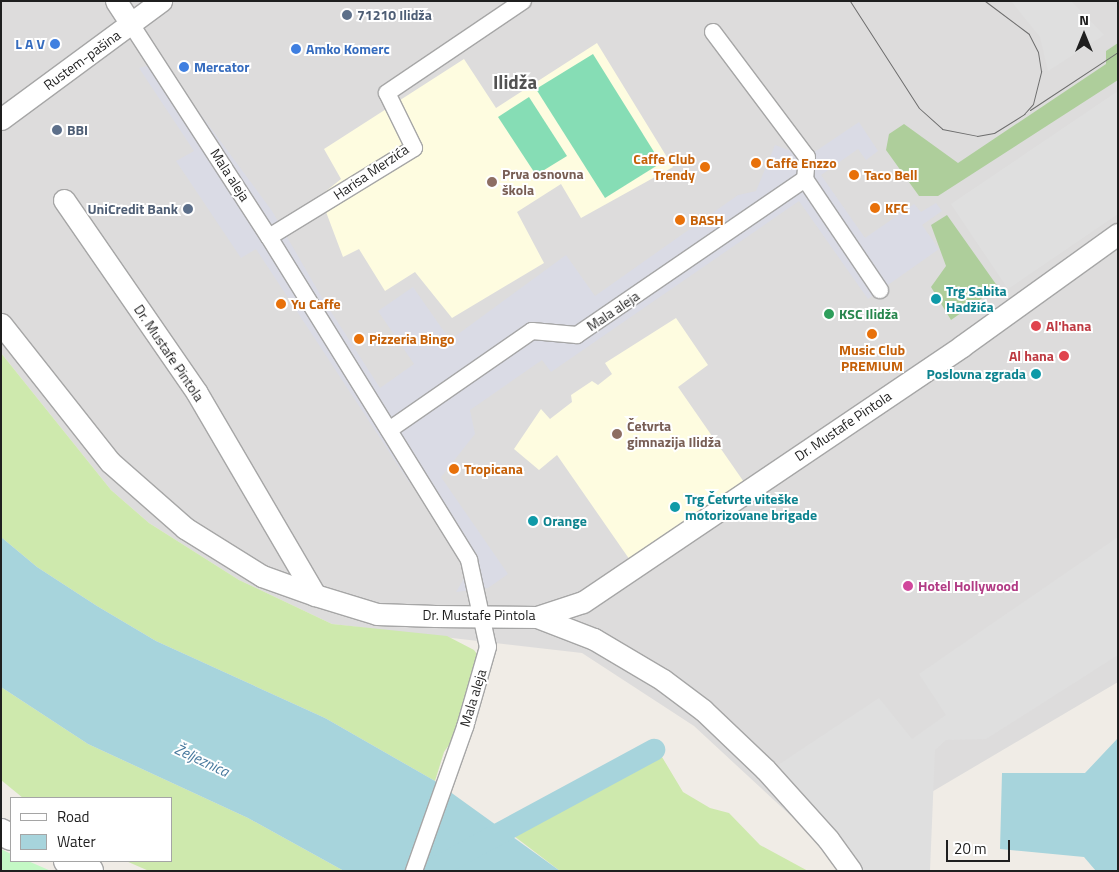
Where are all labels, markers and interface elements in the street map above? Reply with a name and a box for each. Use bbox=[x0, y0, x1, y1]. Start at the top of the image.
place label: 71210 Ilidža bbox=[357, 7, 432, 23]
marker: 71210 Ilidža bbox=[341, 9, 353, 21]
text: N bbox=[1079, 9, 1089, 30]
north arrow bbox=[1059, 10, 1109, 60]
street label: Rustem-pašina bbox=[40, 27, 124, 93]
place label: L A V bbox=[15, 36, 45, 52]
marker: L A V bbox=[49, 38, 61, 50]
place label: Amko Komerc bbox=[306, 41, 390, 57]
marker: Amko Komerc bbox=[290, 43, 302, 55]
place label: Mercator bbox=[194, 59, 249, 75]
marker: Mercator bbox=[178, 61, 190, 73]
district label: Ilidža bbox=[493, 71, 537, 93]
place label: BBI bbox=[67, 122, 88, 138]
marker: BBI bbox=[51, 124, 63, 136]
street label: Harisa Merzića bbox=[330, 141, 412, 203]
street label: Mala aleja bbox=[207, 145, 253, 205]
place label: Caffe Club Trendy bbox=[633, 151, 695, 184]
place label: Caffe Enzzo bbox=[766, 155, 837, 171]
marker: Caffe Enzzo bbox=[750, 157, 762, 169]
marker: Caffe Club Trendy bbox=[699, 161, 711, 173]
place label: Prva osnovna škola bbox=[502, 166, 584, 198]
place label: Taco Bell bbox=[864, 167, 917, 183]
marker: Taco Bell bbox=[848, 169, 860, 181]
marker: Prva osnovna škola bbox=[486, 176, 498, 188]
place label: KFC bbox=[885, 200, 908, 216]
place label: UniCredit Bank bbox=[88, 201, 178, 217]
marker: KFC bbox=[869, 202, 881, 214]
marker: UniCredit Bank bbox=[182, 203, 194, 215]
place label: BASH bbox=[690, 212, 724, 228]
marker: BASH bbox=[674, 214, 686, 226]
place label: Trg Sabita Hadžića bbox=[946, 283, 1007, 316]
street label: Mala aleja bbox=[584, 287, 642, 335]
marker: Trg Sabita Hadžića bbox=[930, 293, 942, 305]
place label: Yu Caffe bbox=[291, 296, 341, 312]
marker: Yu Caffe bbox=[275, 298, 287, 310]
street label: Dr. Mustafe Pintola bbox=[130, 302, 208, 404]
place label: KSC Ilidža bbox=[839, 306, 898, 322]
marker: KSC Ilidža bbox=[823, 308, 835, 320]
place label: Al'hana bbox=[1046, 318, 1091, 334]
marker: Al'hana bbox=[1030, 320, 1042, 332]
marker: Music Club PREMIUM bbox=[866, 328, 878, 340]
place label: Pizzeria Bingo bbox=[369, 331, 455, 347]
marker: Pizzeria Bingo bbox=[353, 333, 365, 345]
place label: Music Club PREMIUM bbox=[839, 342, 905, 374]
place label: Al hana bbox=[1009, 348, 1054, 364]
marker: Al hana bbox=[1058, 350, 1070, 362]
place label: Poslovna zgrada bbox=[927, 366, 1026, 382]
marker: Poslovna zgrada bbox=[1030, 368, 1042, 380]
street label: Dr. Mustafe Pintola bbox=[792, 387, 894, 465]
place label: Četvrta gimnazija Ilidža bbox=[627, 418, 721, 451]
marker: Četvrta gimnazija Ilidža bbox=[611, 428, 623, 440]
place label: Tropicana bbox=[464, 461, 523, 477]
marker: Tropicana bbox=[448, 463, 460, 475]
place label: Trg Četvrte viteške motorizovane brigade bbox=[685, 491, 817, 524]
marker: Trg Četvrte viteške motorizovane brigade bbox=[669, 501, 681, 513]
place label: Orange bbox=[543, 513, 587, 529]
marker: Orange bbox=[527, 515, 539, 527]
place label: Hotel Hollywood bbox=[918, 578, 1019, 594]
marker: Hotel Hollywood bbox=[902, 580, 914, 592]
street label: Dr. Mustafe Pintola bbox=[423, 607, 535, 623]
street label: Mala aleja bbox=[456, 667, 490, 729]
water label: Željeznica bbox=[172, 740, 232, 780]
legend bbox=[10, 797, 172, 862]
text: Road bbox=[57, 805, 89, 828]
text: Water bbox=[57, 830, 96, 853]
scale bar bbox=[949, 830, 1013, 862]
text: 20 m bbox=[954, 837, 987, 860]

